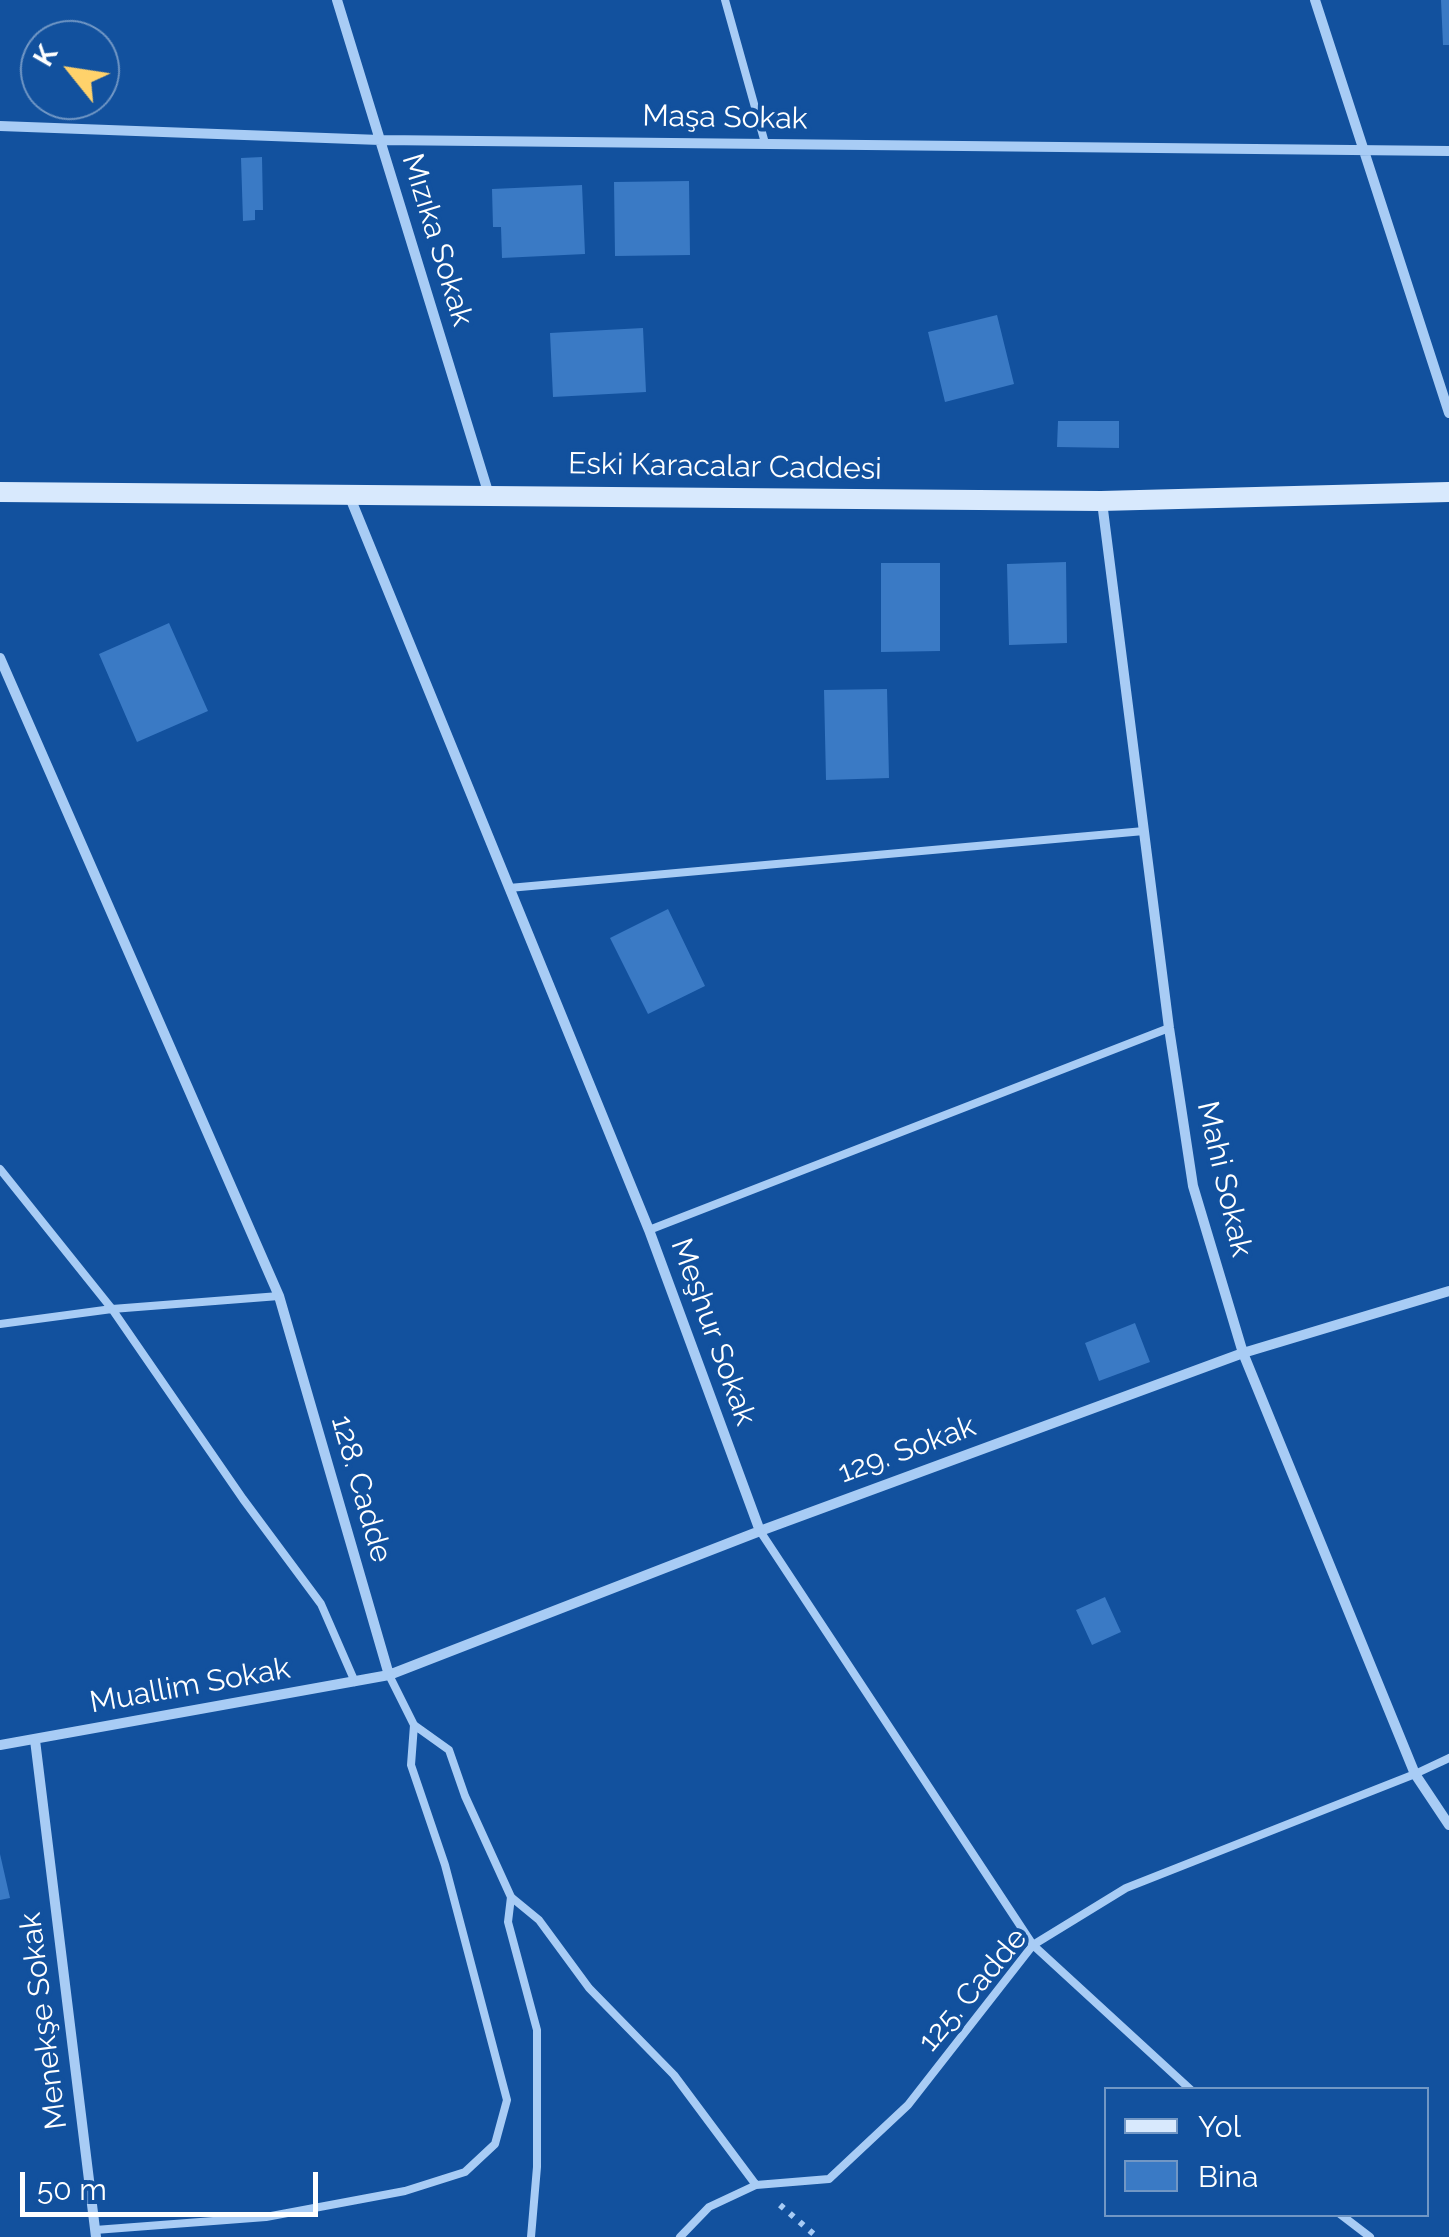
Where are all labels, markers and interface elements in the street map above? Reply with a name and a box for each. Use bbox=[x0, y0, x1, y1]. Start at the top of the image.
north arrow bbox=[20, 20, 120, 120]
text: K bbox=[26, 39, 64, 72]
street label: Maşa Sokak bbox=[642, 99, 808, 137]
street label: Mızıka Sokak bbox=[394, 150, 480, 330]
street label: Eski Karacalar Caddesi bbox=[568, 446, 882, 488]
street label: Mahi Sokak bbox=[1189, 1098, 1259, 1260]
street label: Meşhur Sokak bbox=[663, 1234, 763, 1430]
street label: 129. Sokak bbox=[833, 1409, 981, 1491]
street label: 128. Cadde bbox=[323, 1411, 399, 1567]
street label: Muallim Sokak bbox=[87, 1651, 293, 1721]
street label: Menekşe Sokak bbox=[13, 1910, 75, 2132]
street label: 125. Cadde bbox=[911, 1921, 1035, 2059]
legend bbox=[1104, 2087, 1429, 2217]
text: Yol bbox=[1198, 2109, 1241, 2144]
scale bar bbox=[25, 2152, 322, 2214]
text: Bina bbox=[1198, 2159, 1258, 2194]
text: 50 m bbox=[37, 2172, 107, 2207]

